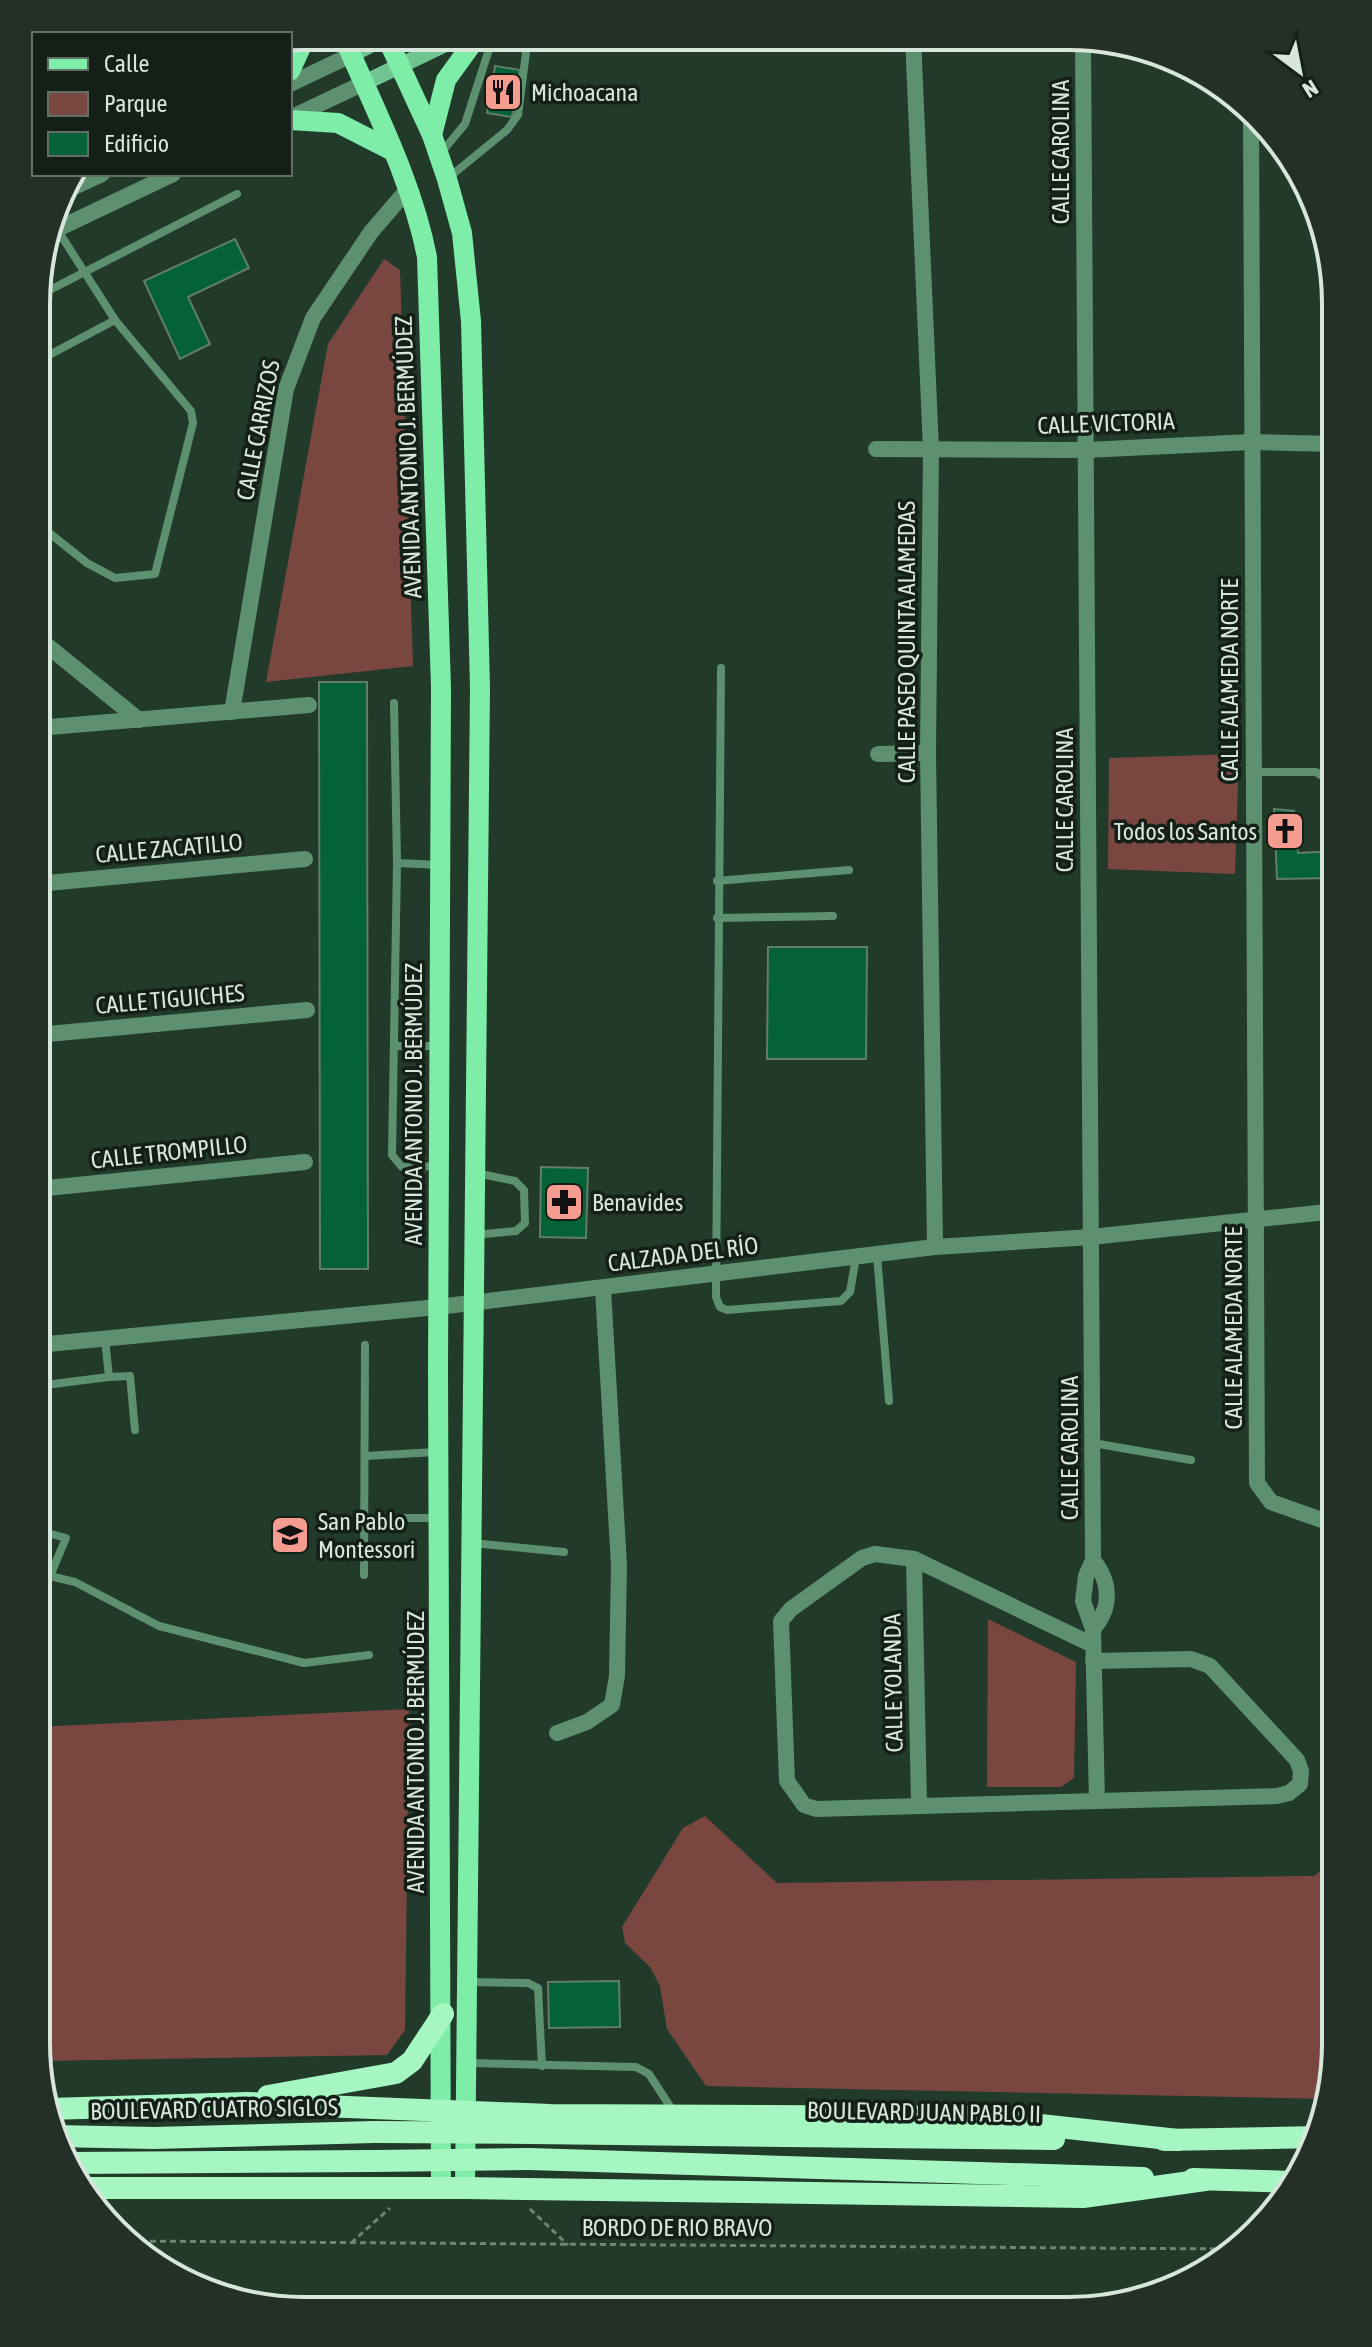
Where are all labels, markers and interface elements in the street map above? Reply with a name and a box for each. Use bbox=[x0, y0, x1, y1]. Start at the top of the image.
legend bbox=[32, 32, 292, 176]
north arrow bbox=[1260, 32, 1340, 112]
text: Calle bbox=[104, 50, 149, 77]
restaurant icon: Michoacana bbox=[482, 71, 524, 113]
text: N bbox=[1298, 74, 1323, 103]
place label: Michoacana bbox=[531, 79, 638, 106]
street label: CALLE CAROLINA bbox=[1047, 80, 1074, 224]
text: Parque bbox=[104, 90, 167, 117]
text: Edificio bbox=[104, 130, 169, 157]
street label: AVENIDA ANTONIO J. BERMÚDEZ bbox=[390, 315, 426, 599]
street label: CALLE CARRIZOS bbox=[231, 358, 285, 502]
street label: CALLE VICTORIA bbox=[1037, 407, 1175, 439]
street label: CALLE PASEO QUINTA ALAMEDAS bbox=[893, 501, 920, 783]
street label: CALLE ALAMEDA NORTE bbox=[1216, 578, 1243, 782]
street label: CALLE CAROLINA bbox=[1051, 728, 1078, 872]
church icon: Todos los Santos bbox=[1264, 810, 1306, 852]
place label: Todos los Santos bbox=[1114, 818, 1257, 845]
street label: CALLE ZACATILLO bbox=[94, 828, 244, 868]
street label: AVENIDA ANTONIO J. BERMÚDEZ bbox=[400, 962, 427, 1245]
street label: CALLE TIGUICHES bbox=[94, 979, 246, 1019]
street label: CALLE TROMPILLO bbox=[89, 1130, 249, 1174]
pharmacy icon: Benavides bbox=[543, 1181, 585, 1223]
place label: Benavides bbox=[592, 1189, 683, 1216]
street label: CALLE ALAMEDA NORTE bbox=[1220, 1226, 1247, 1430]
street label: CALZADA DEL RÍO bbox=[606, 1231, 760, 1277]
street label: CALLE CAROLINA bbox=[1056, 1376, 1083, 1520]
place label: San Pablo Montessori bbox=[318, 1508, 415, 1563]
school or university icon: San Pablo Montessori bbox=[269, 1514, 311, 1556]
street label: AVENIDA ANTONIO J. BERMÚDEZ bbox=[402, 1610, 429, 1893]
street label: CALLE YOLANDA bbox=[878, 1613, 908, 1753]
street label: BOULEVARD CUATRO SIGLOS bbox=[90, 2093, 338, 2125]
street label: BOULEVARD JUAN PABLO II bbox=[807, 2096, 1041, 2128]
street label: BORDO DE RIO BRAVO bbox=[582, 2214, 772, 2241]

